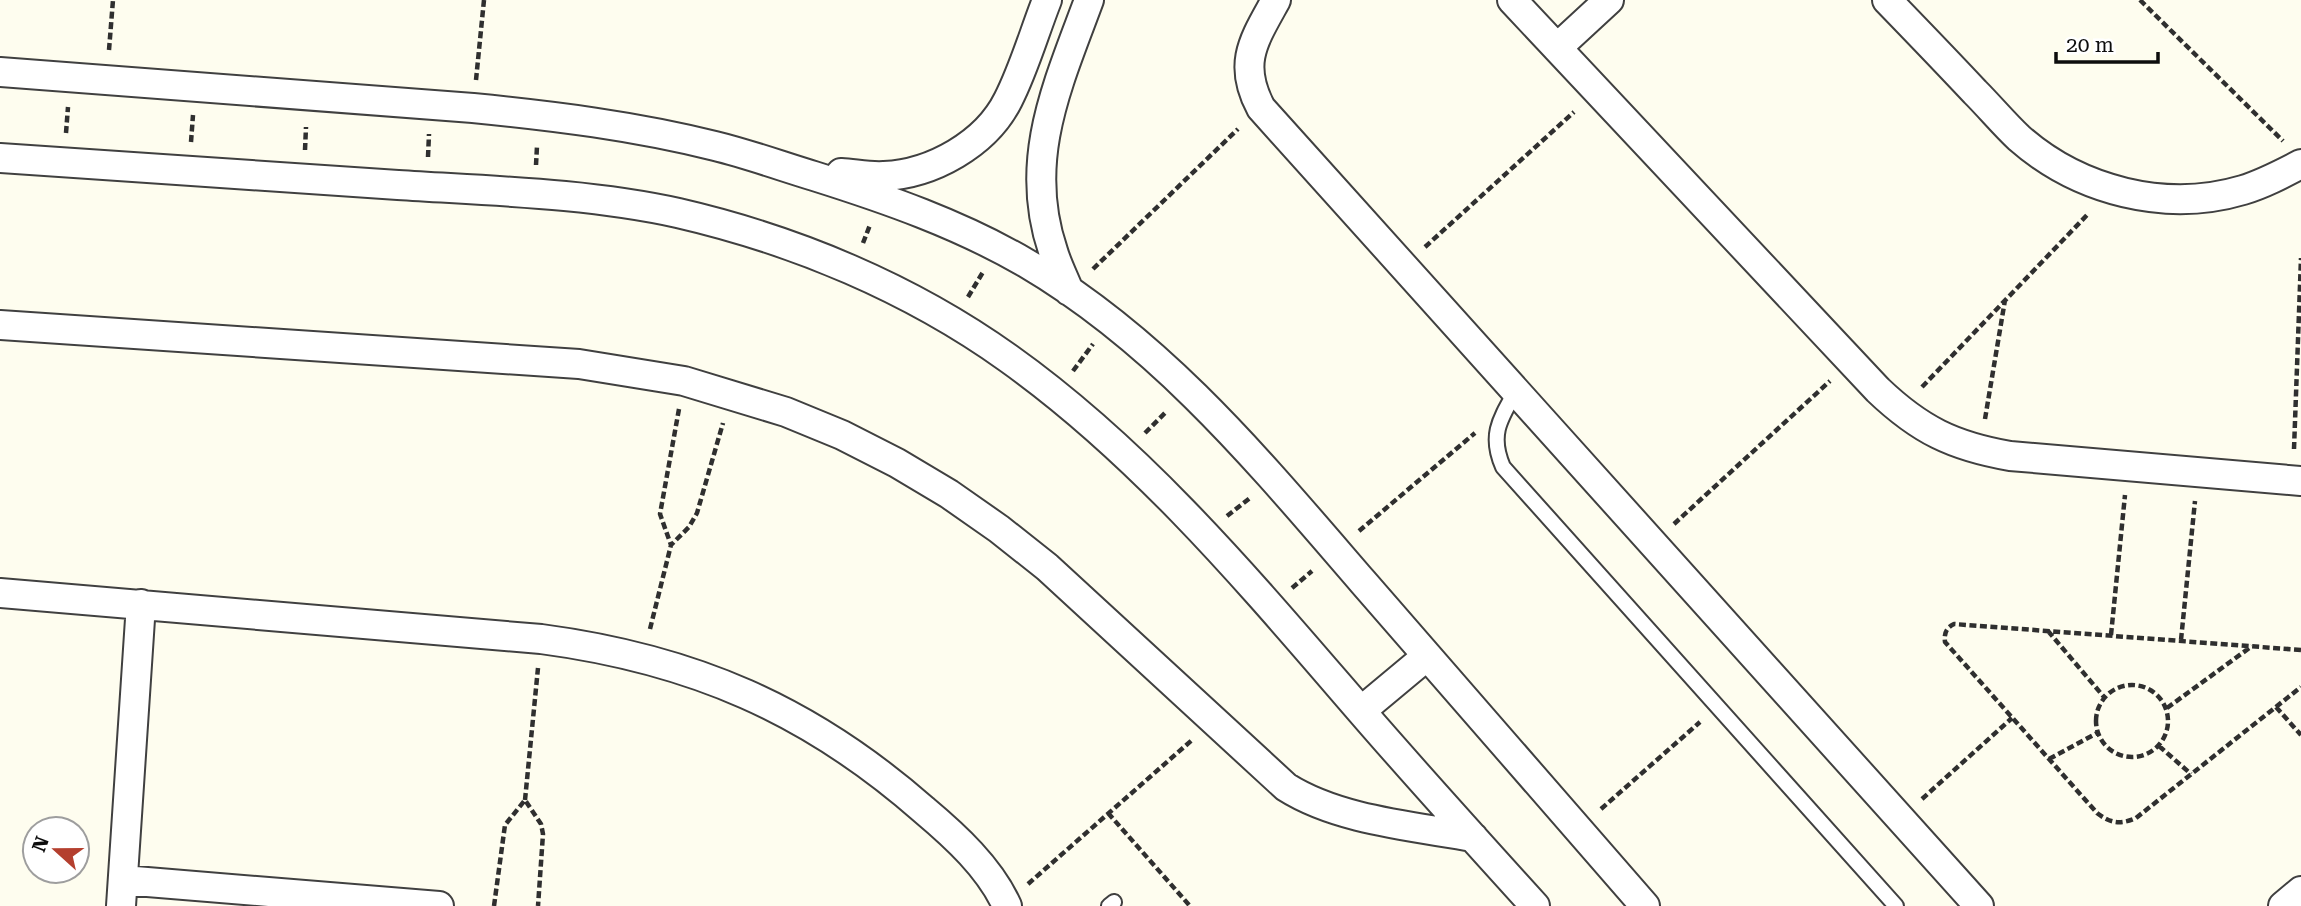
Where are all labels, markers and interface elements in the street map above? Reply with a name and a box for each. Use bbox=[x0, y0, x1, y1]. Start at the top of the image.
scale bar bbox=[2056, 21, 2158, 65]
text: 20 m bbox=[2066, 33, 2114, 57]
north arrow bbox=[21, 815, 91, 885]
text: N bbox=[27, 833, 54, 855]

